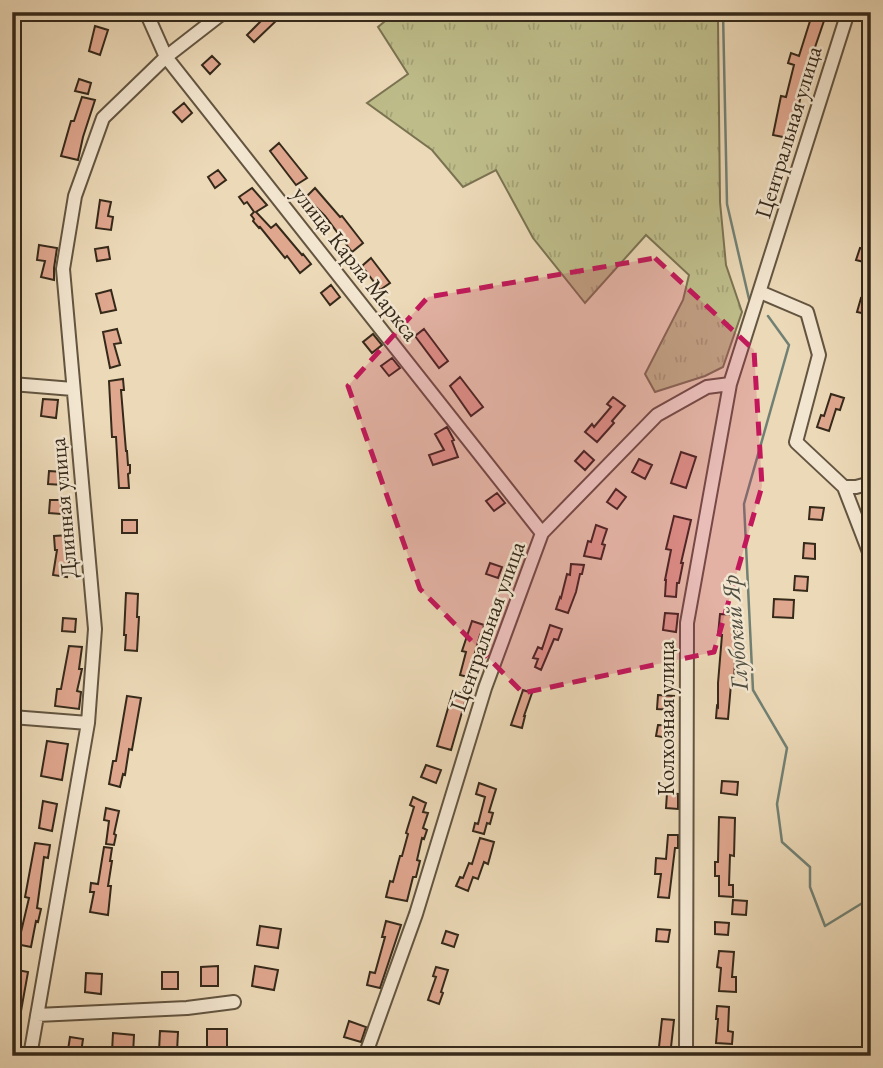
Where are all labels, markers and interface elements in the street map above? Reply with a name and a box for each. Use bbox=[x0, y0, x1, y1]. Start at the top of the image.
street label: Центральная улица bbox=[748, 41, 829, 222]
street label: улица Карла Маркса bbox=[286, 179, 427, 347]
street label: Длинная улица bbox=[42, 436, 84, 580]
street label: Центральная улица bbox=[442, 536, 532, 715]
water label: Глубокий Яр bbox=[714, 573, 755, 693]
street label: Колхозная улица bbox=[651, 639, 681, 796]

